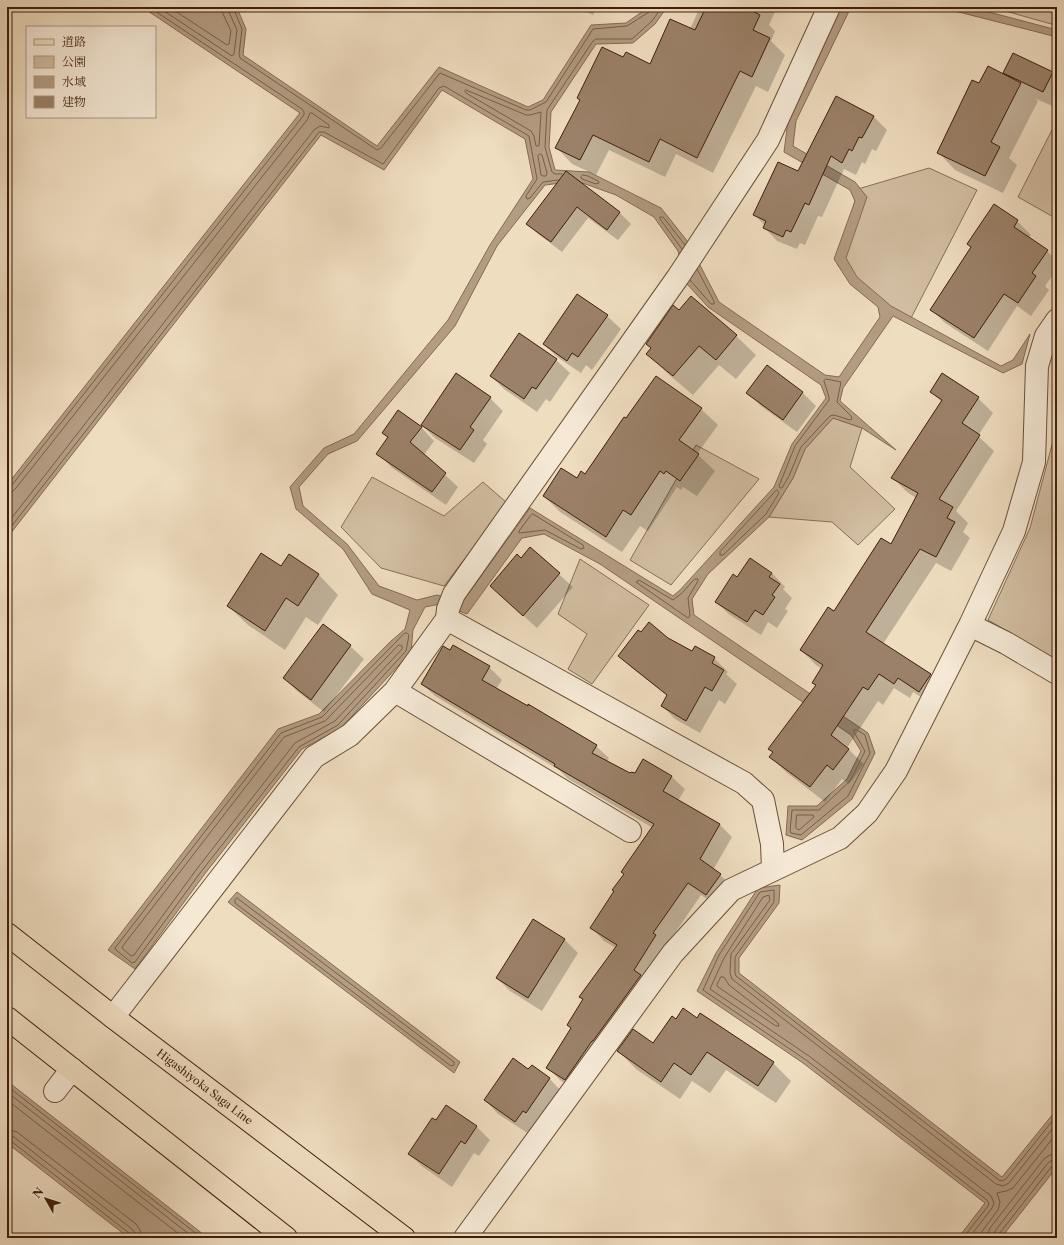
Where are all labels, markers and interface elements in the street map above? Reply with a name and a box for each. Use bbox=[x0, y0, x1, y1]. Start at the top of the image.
legend bbox=[26, 26, 156, 118]
text: 道路 bbox=[62, 34, 86, 49]
text: 公園 bbox=[62, 54, 86, 69]
text: 水域 bbox=[62, 74, 86, 89]
text: 建物 bbox=[62, 94, 86, 109]
street label: Higashiyoka Saga Line bbox=[154, 1046, 256, 1128]
north arrow bbox=[26, 1179, 66, 1219]
text: N bbox=[30, 1184, 47, 1201]

